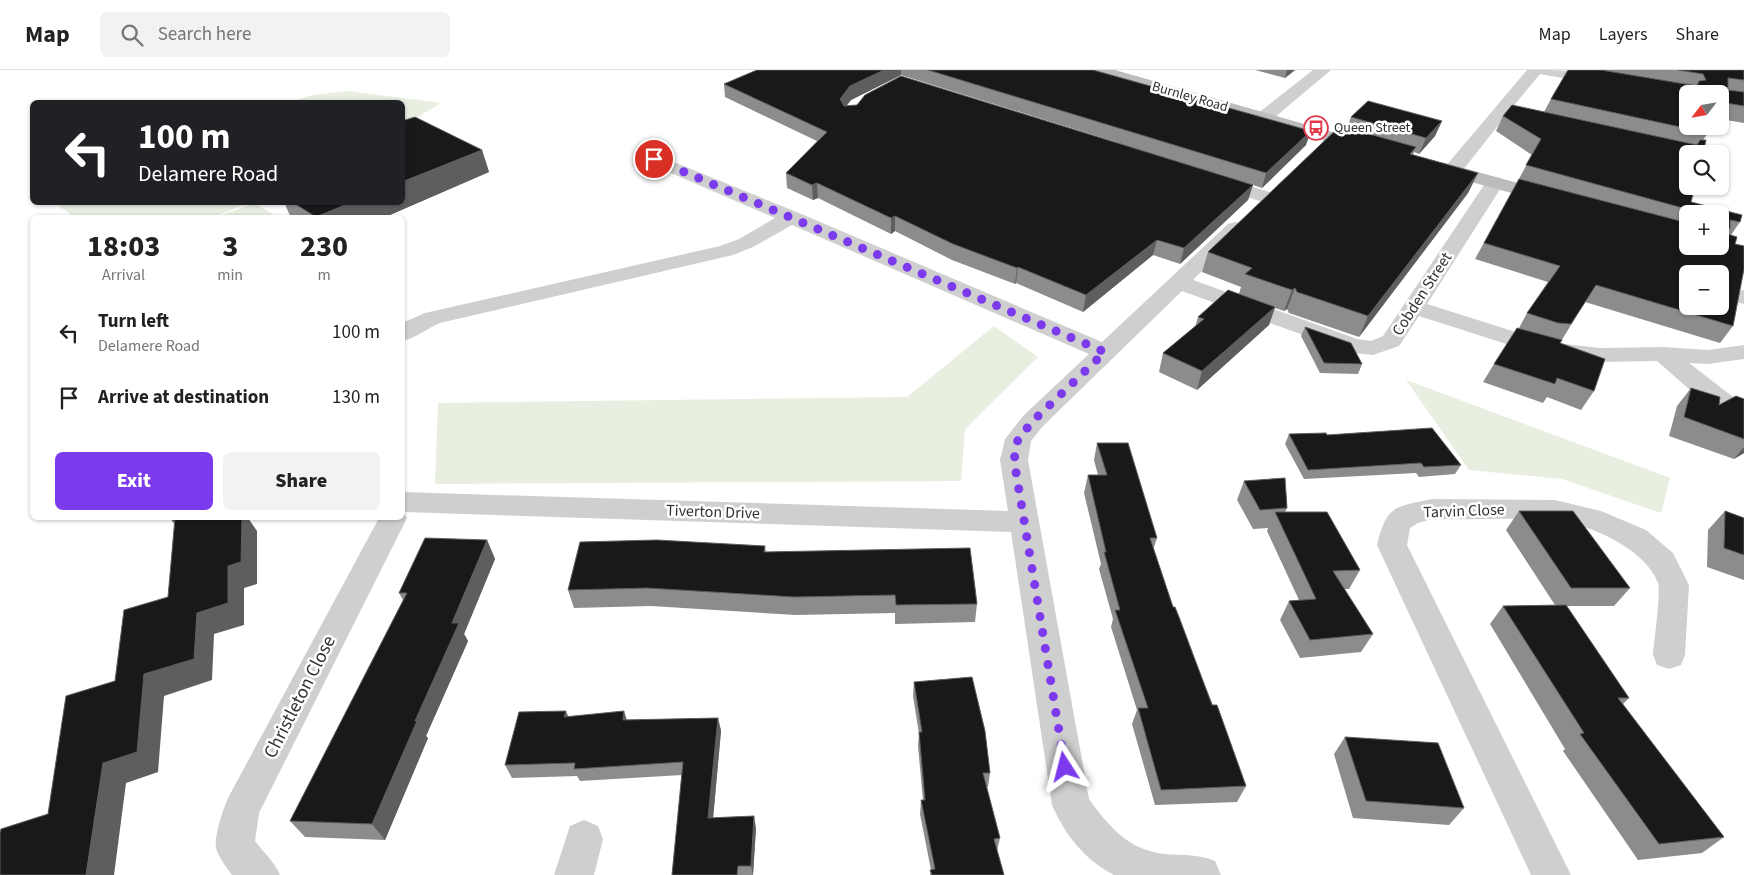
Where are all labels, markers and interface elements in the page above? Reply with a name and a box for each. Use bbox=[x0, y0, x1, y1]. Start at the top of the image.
search box bbox=[100, 12, 450, 57]
text: Map bbox=[25, 17, 70, 52]
icon: search bbox=[118, 21, 146, 49]
text: Search here bbox=[158, 21, 251, 48]
text: Map bbox=[1539, 22, 1571, 47]
text: Layers bbox=[1599, 22, 1648, 47]
text: Share bbox=[1676, 22, 1719, 47]
street label: Burnley Road bbox=[1150, 77, 1230, 117]
north arrow bbox=[1679, 85, 1729, 135]
map controls bbox=[1679, 85, 1729, 315]
text: 100 m bbox=[138, 112, 230, 162]
bus stop icon: Queen Street bbox=[1303, 115, 1329, 141]
place label: Queen Street bbox=[1334, 118, 1411, 138]
icon: left bbox=[55, 120, 120, 185]
pin bbox=[633, 138, 675, 180]
icon: arrive bbox=[640, 145, 668, 173]
button: search bbox=[1679, 145, 1729, 195]
text: Delamere Road bbox=[138, 158, 278, 190]
button: + bbox=[1679, 205, 1729, 255]
text: 18:03 bbox=[87, 225, 160, 268]
text: 3 bbox=[222, 225, 238, 268]
text: 230 bbox=[300, 225, 348, 268]
street label: Cobden Street bbox=[1387, 247, 1458, 340]
text: Arrival bbox=[102, 264, 145, 286]
text: min bbox=[217, 264, 243, 286]
text: m bbox=[317, 264, 331, 286]
button: − bbox=[1679, 265, 1729, 315]
text: Turn left bbox=[98, 308, 169, 335]
icon: left bbox=[55, 319, 83, 347]
text: 100 m bbox=[332, 319, 380, 346]
text: Delamere Road bbox=[98, 335, 200, 357]
icon: arrive bbox=[55, 384, 83, 412]
text: Arrive at destination bbox=[98, 384, 269, 411]
text: 130 m bbox=[332, 384, 380, 411]
button: Exit bbox=[55, 452, 213, 510]
button: Share bbox=[223, 452, 380, 510]
street label: Tiverton Drive bbox=[666, 499, 760, 525]
street label: Tarvin Close bbox=[1423, 499, 1505, 523]
street label: Christleton Close bbox=[257, 631, 343, 763]
position arrow bbox=[1038, 740, 1090, 792]

